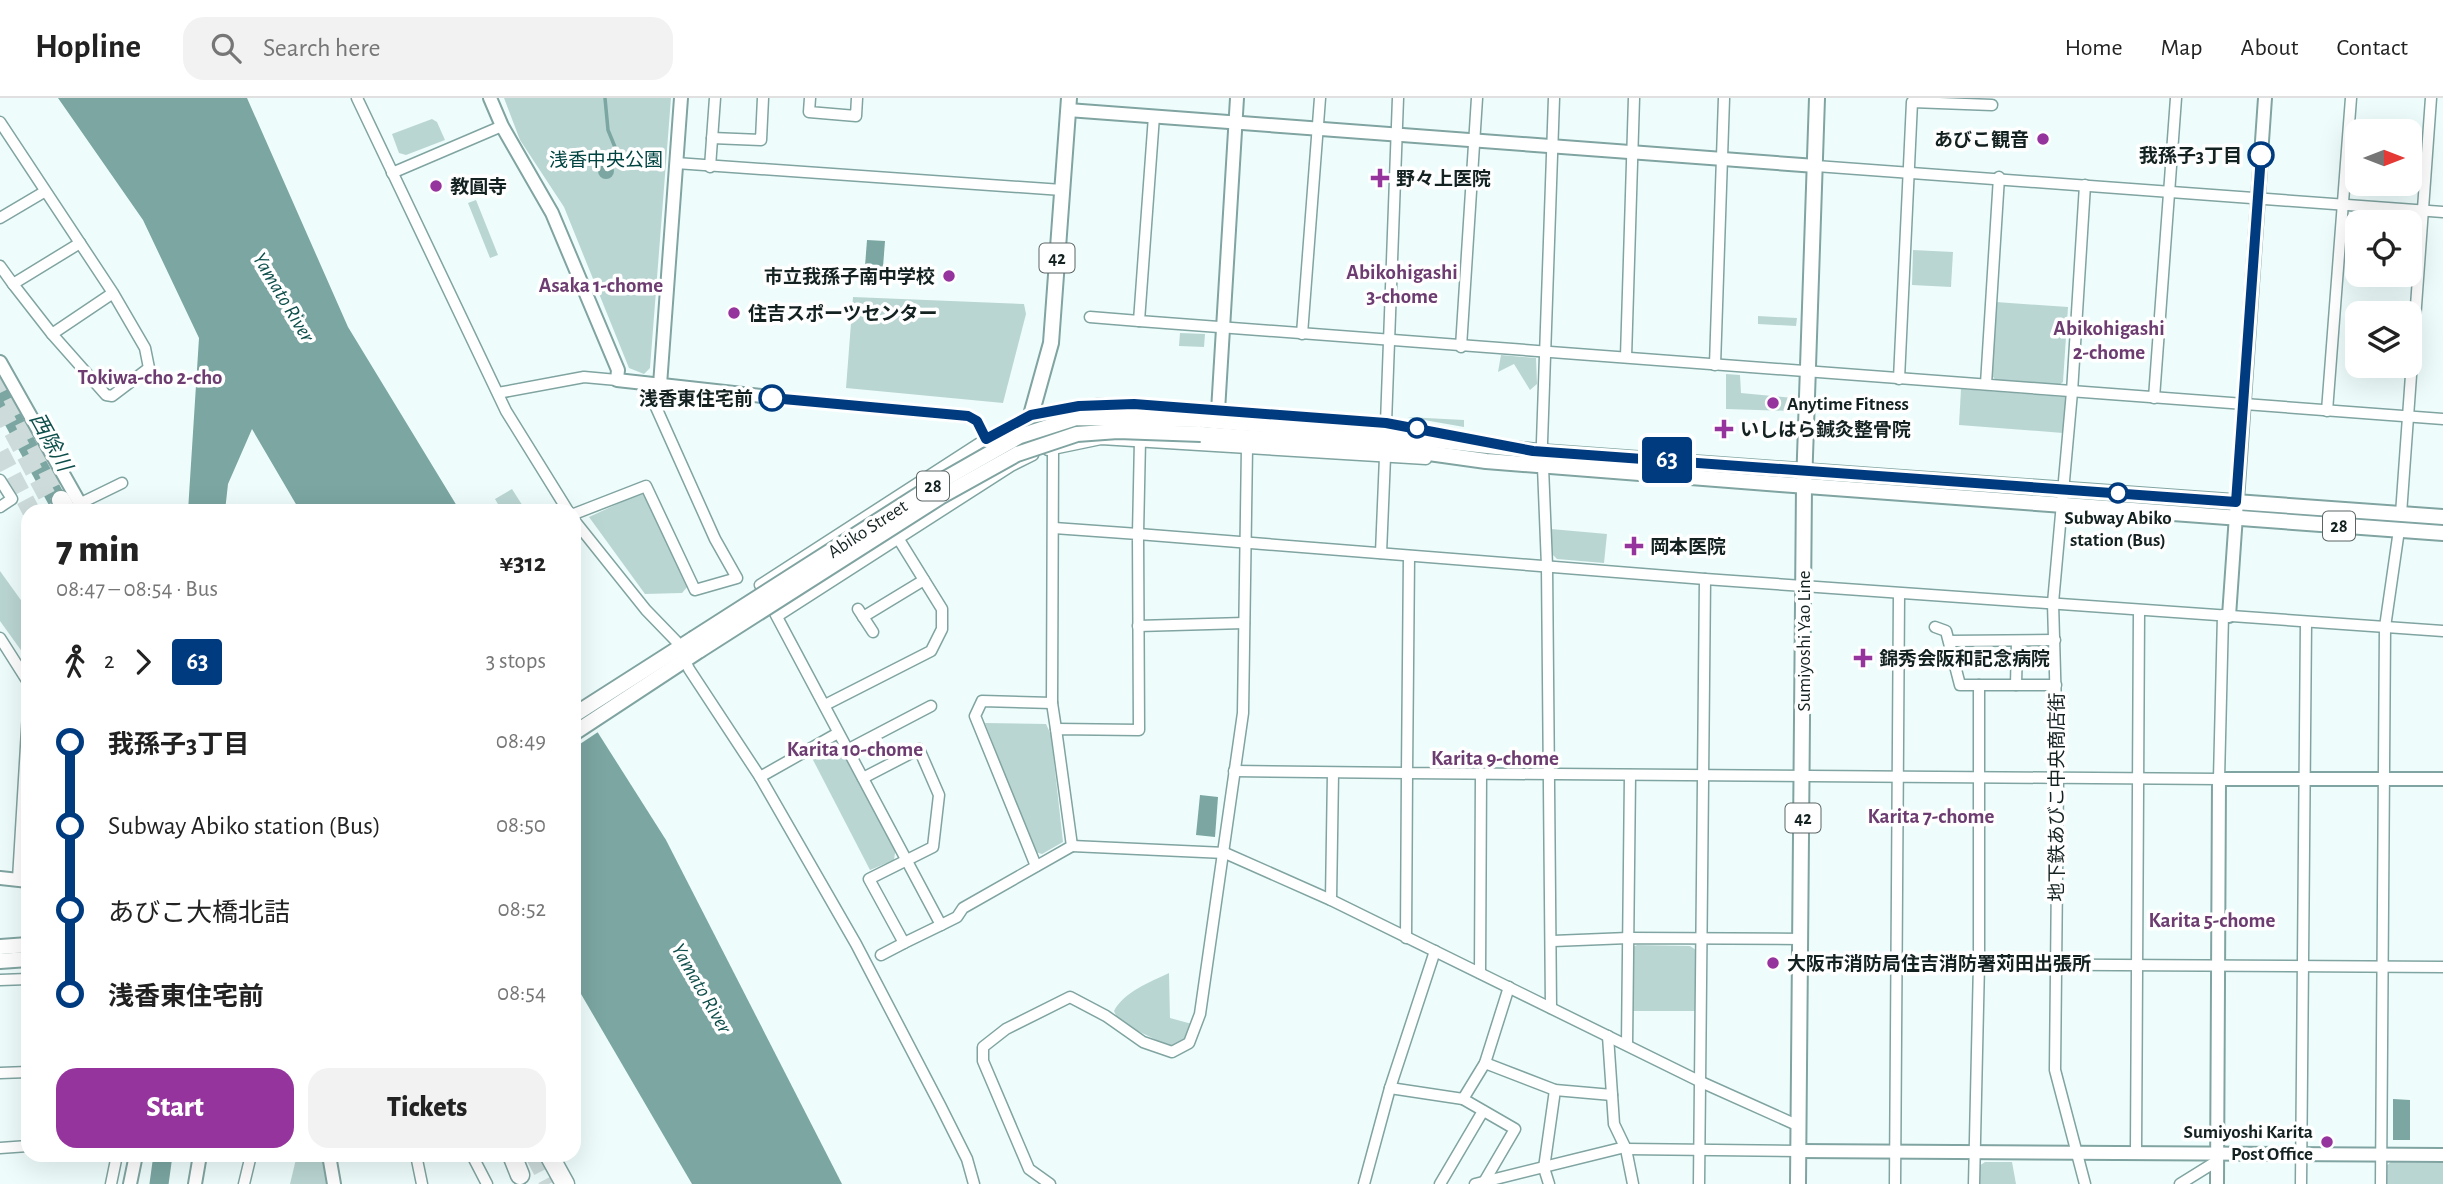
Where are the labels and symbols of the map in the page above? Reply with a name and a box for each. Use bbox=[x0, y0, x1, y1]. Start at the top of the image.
north arrow bbox=[2345, 119, 2422, 196]
place label: あびこ観音 bbox=[1934, 130, 2029, 150]
marker: あびこ観音 bbox=[2035, 131, 2051, 147]
marker: 我孫子3丁目 bbox=[2248, 142, 2274, 168]
place label: 我孫子3丁目 bbox=[2139, 145, 2242, 166]
park label: 浅香中央公園 bbox=[549, 150, 663, 170]
marker: 野々上医院 bbox=[1370, 168, 1390, 188]
place label: 野々上医院 bbox=[1396, 169, 1491, 189]
place label: 教圓寺 bbox=[450, 177, 507, 197]
marker: 教圓寺 bbox=[428, 178, 444, 194]
road number: 42 bbox=[1040, 244, 1074, 272]
water label: Yamato River bbox=[249, 249, 319, 346]
district label: Abikohigashi 3-chome bbox=[1346, 262, 1458, 307]
place label: 市立我孫子南中学校 bbox=[764, 266, 935, 287]
marker: 市立我孫子南中学校 bbox=[941, 268, 957, 284]
district label: Asaka 1-chome bbox=[539, 275, 663, 296]
place label: 住吉スポーツセンター bbox=[748, 303, 938, 324]
marker: 住吉スポーツセンター bbox=[726, 305, 742, 321]
district label: Abikohigashi 2-chome bbox=[2053, 318, 2165, 363]
district label: Tokiwa-cho 2-cho bbox=[78, 367, 222, 388]
marker: 浅香東住宅前 bbox=[759, 385, 785, 411]
place label: 浅香東住宅前 bbox=[639, 388, 753, 409]
marker: Anytime Fitness bbox=[1765, 395, 1781, 411]
place label: Anytime Fitness bbox=[1787, 395, 1909, 414]
water label: 西除川 bbox=[26, 409, 77, 477]
unlabelled marker bbox=[1407, 418, 1427, 438]
marker: いしはら鍼灸整骨院 bbox=[1714, 419, 1734, 439]
place label: いしはら鍼灸整骨院 bbox=[1740, 419, 1911, 440]
line badge: 63 bbox=[1636, 437, 1698, 483]
road number: 28 bbox=[917, 472, 949, 500]
marker: Subway Abiko station (Bus) bbox=[2108, 483, 2128, 503]
street label: Abiko Street bbox=[825, 497, 911, 562]
place label: Subway Abiko station (Bus) bbox=[2064, 509, 2172, 550]
road number: 28 bbox=[2323, 512, 2355, 540]
marker: 岡本医院 bbox=[1624, 536, 1644, 556]
place label: 岡本医院 bbox=[1650, 537, 1726, 557]
street label: Sumiyoshi Yao Line bbox=[1795, 570, 1814, 712]
marker: 錦秀会阪和記念病院 bbox=[1853, 648, 1873, 668]
place label: 錦秀会阪和記念病院 bbox=[1879, 648, 2050, 669]
street label: 地下鉄あびこ中央商店街 bbox=[2046, 692, 2067, 902]
district label: Karita 10-chome bbox=[787, 739, 923, 760]
district label: Karita 9-chome bbox=[1431, 748, 1559, 769]
road number: 42 bbox=[1786, 804, 1820, 832]
district label: Karita 7-chome bbox=[1868, 806, 1995, 827]
district label: Karita 5-chome bbox=[2149, 910, 2276, 931]
water label: Yamato River bbox=[668, 940, 736, 1038]
place label: 大阪市消防局住吉消防署苅田出張所 bbox=[1787, 953, 2091, 974]
marker: 大阪市消防局住吉消防署苅田出張所 bbox=[1765, 955, 1781, 971]
place label: Sumiyoshi Karita Post Office bbox=[2183, 1123, 2313, 1164]
marker: Sumiyoshi Karita Post Office bbox=[2319, 1134, 2335, 1150]

